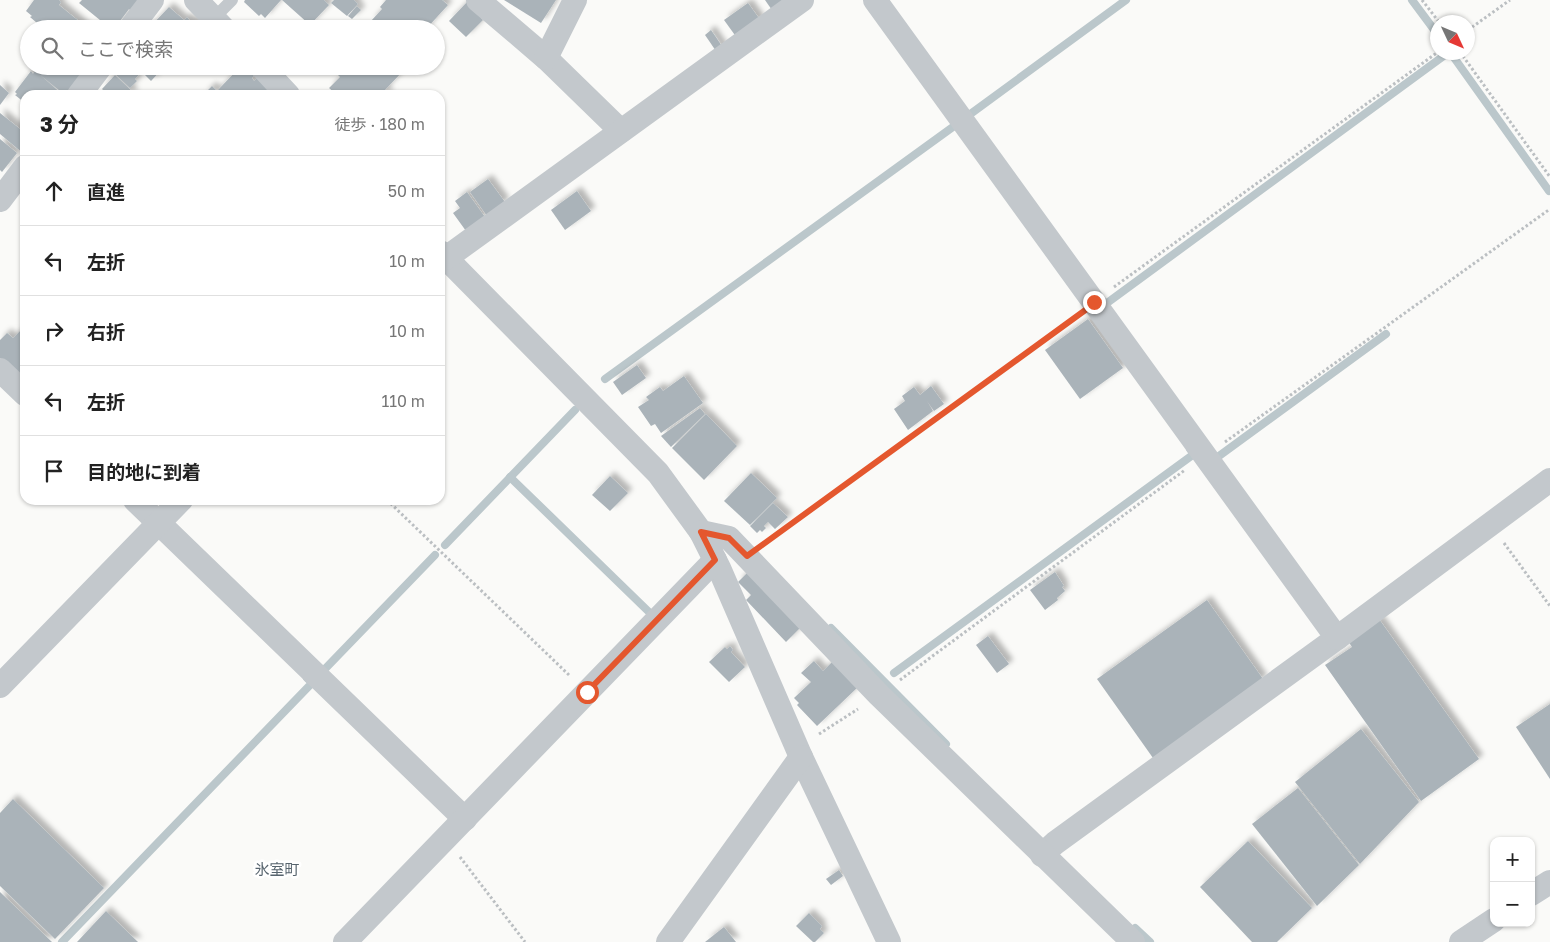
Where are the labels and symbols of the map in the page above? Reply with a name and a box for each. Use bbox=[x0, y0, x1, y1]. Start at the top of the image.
north arrow bbox=[1430, 15, 1475, 60]
route end bbox=[1083, 291, 1106, 314]
route start bbox=[576, 681, 599, 704]
district label: 氷室町 bbox=[254, 860, 300, 878]

